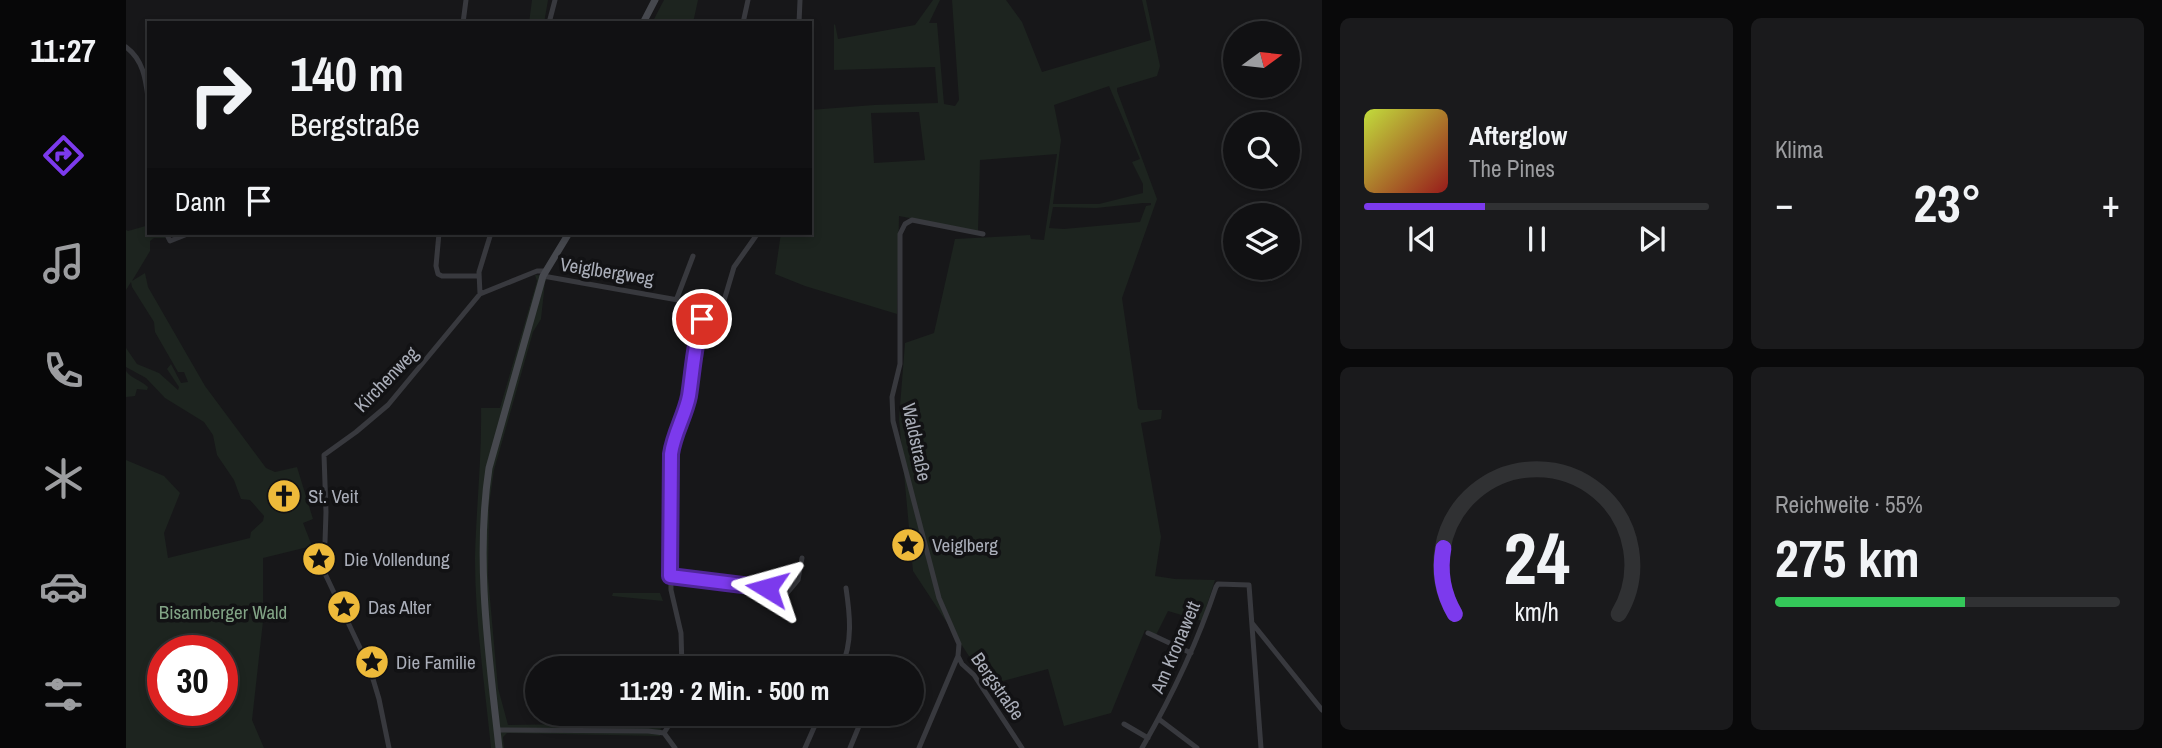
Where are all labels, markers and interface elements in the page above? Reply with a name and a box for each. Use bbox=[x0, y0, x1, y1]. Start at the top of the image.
north arrow bbox=[1223, 21, 1300, 98]
map controls bbox=[1223, 21, 1300, 280]
text: 11:27 bbox=[30, 29, 96, 72]
text: 140 m bbox=[290, 40, 404, 106]
icon: right bbox=[175, 49, 266, 140]
text: Bergstraße bbox=[290, 103, 420, 146]
button: search bbox=[1223, 112, 1300, 189]
text: Afterglow bbox=[1469, 118, 1567, 153]
icon: directions bbox=[39, 131, 88, 180]
text: Klima bbox=[1775, 134, 1823, 165]
text: The Pines bbox=[1469, 153, 1555, 184]
text: 23° bbox=[1913, 168, 1982, 238]
text: − bbox=[1775, 178, 1793, 229]
text: + bbox=[2102, 178, 2120, 229]
icon: arrive bbox=[240, 182, 278, 220]
text: Dann bbox=[175, 184, 226, 219]
button: layers bbox=[1223, 203, 1300, 280]
icon: previous bbox=[1403, 220, 1441, 258]
icon: pause bbox=[1518, 220, 1556, 258]
icon: next bbox=[1633, 220, 1671, 258]
icon: music bbox=[39, 239, 88, 288]
street label: Veiglbergweg bbox=[558, 251, 656, 291]
pin bbox=[672, 289, 732, 349]
icon: arrive bbox=[683, 300, 721, 338]
street label: Kirchenweg bbox=[348, 340, 424, 418]
icon: phone bbox=[39, 346, 88, 395]
street label: Waldstraße bbox=[896, 401, 938, 483]
icon: climate bbox=[39, 454, 88, 503]
church icon: St. Veit bbox=[265, 477, 303, 515]
place label: St. Veit bbox=[308, 483, 359, 509]
text: Reichweite · 55% bbox=[1775, 489, 1923, 520]
text: 24 bbox=[1503, 510, 1570, 608]
text: 275 km bbox=[1775, 523, 1920, 593]
place icon: Veiglberg bbox=[889, 526, 927, 564]
place label: Veiglberg bbox=[932, 532, 998, 558]
place icon: Die Vollendung bbox=[300, 540, 338, 578]
place label: Die Vollendung bbox=[344, 546, 450, 572]
position arrow bbox=[730, 551, 804, 625]
icon: car bbox=[39, 562, 88, 611]
place icon: Das Alter bbox=[325, 588, 363, 626]
place label: Das Alter bbox=[368, 594, 432, 620]
text: km/h bbox=[1514, 595, 1559, 629]
street label: Am Kronawett bbox=[1144, 596, 1206, 698]
park label: Bisamberger Wald bbox=[159, 599, 287, 625]
speed limit sign: 30 bbox=[147, 635, 238, 726]
place icon: Die Familie bbox=[353, 643, 391, 681]
street label: Bergstraße bbox=[965, 647, 1031, 725]
place label: Die Familie bbox=[396, 649, 476, 675]
icon: filters bbox=[39, 670, 88, 719]
text: 11:29 · 2 Min. · 500 m bbox=[620, 673, 829, 708]

